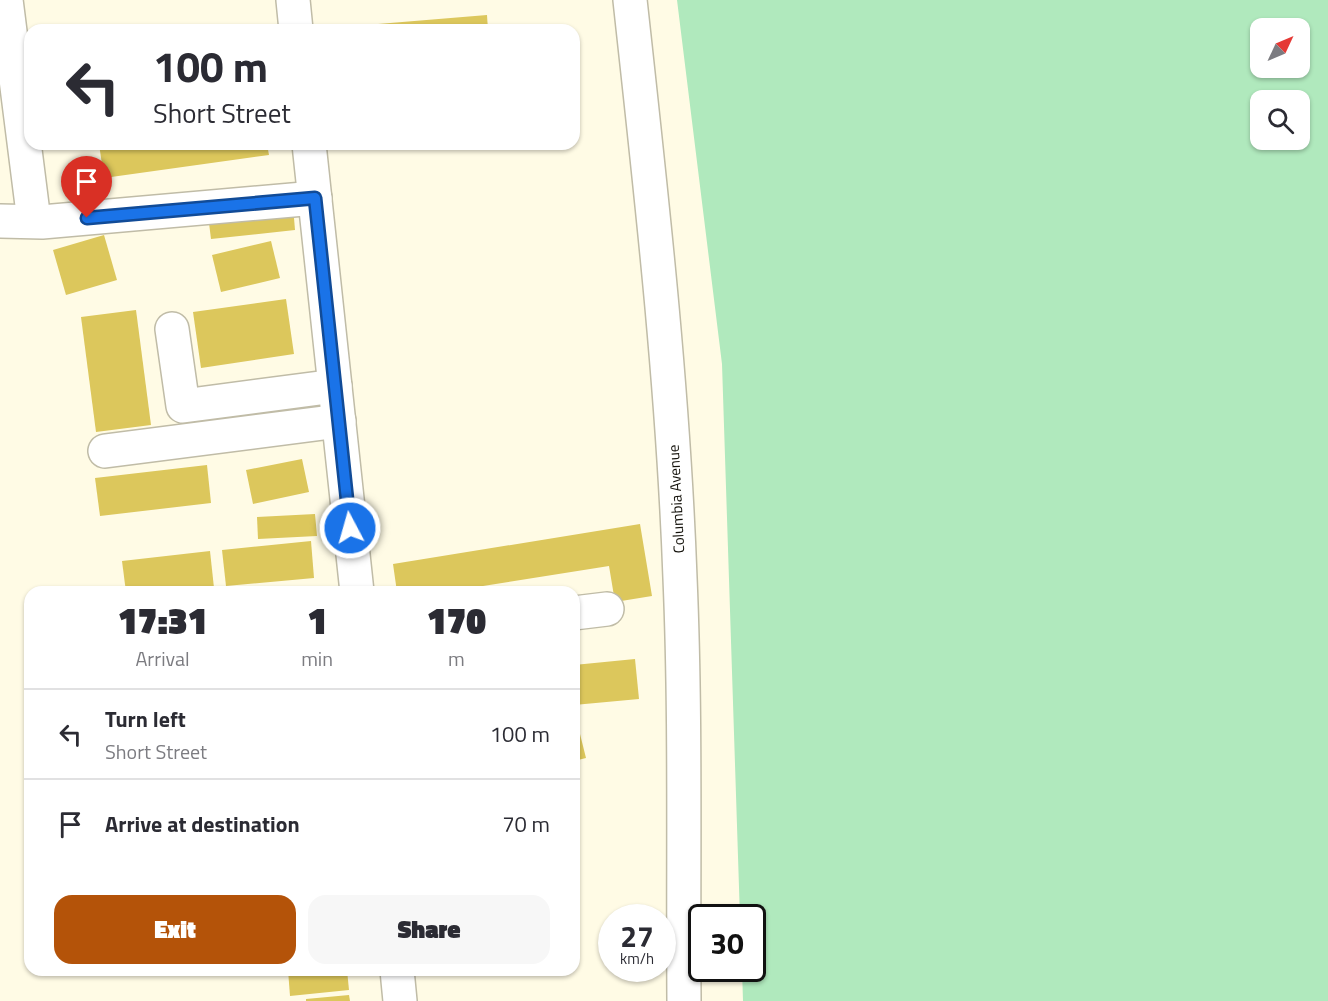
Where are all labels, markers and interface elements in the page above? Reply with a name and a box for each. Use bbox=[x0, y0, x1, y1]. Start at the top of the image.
north arrow bbox=[1250, 18, 1310, 78]
map controls bbox=[1250, 18, 1310, 150]
text: 100 m bbox=[153, 34, 268, 98]
icon: left bbox=[54, 48, 132, 126]
button: search bbox=[1250, 90, 1310, 150]
text: Short Street bbox=[153, 92, 291, 133]
pin bbox=[61, 156, 112, 218]
icon: arrive bbox=[70, 165, 103, 198]
street label: Columbia Avenue bbox=[662, 444, 690, 554]
position arrow bbox=[318, 496, 382, 560]
text: 17:31 bbox=[118, 593, 207, 648]
text: 1 bbox=[307, 593, 327, 648]
text: 170 bbox=[427, 593, 486, 648]
text: Arrival bbox=[135, 643, 190, 674]
text: min bbox=[301, 643, 333, 674]
text: m bbox=[448, 643, 465, 674]
text: Turn left bbox=[105, 702, 186, 736]
text: 100 m bbox=[490, 717, 550, 751]
icon: left bbox=[54, 718, 87, 751]
text: Short Street bbox=[105, 736, 207, 767]
text: Arrive at destination bbox=[105, 807, 300, 841]
text: 70 m bbox=[502, 807, 550, 841]
icon: arrive bbox=[54, 808, 87, 841]
button: Exit bbox=[54, 895, 296, 964]
button: Share bbox=[308, 895, 550, 964]
speed limit sign: 30 bbox=[688, 904, 766, 982]
text: 27 bbox=[620, 913, 654, 959]
text: km/h bbox=[620, 947, 654, 970]

